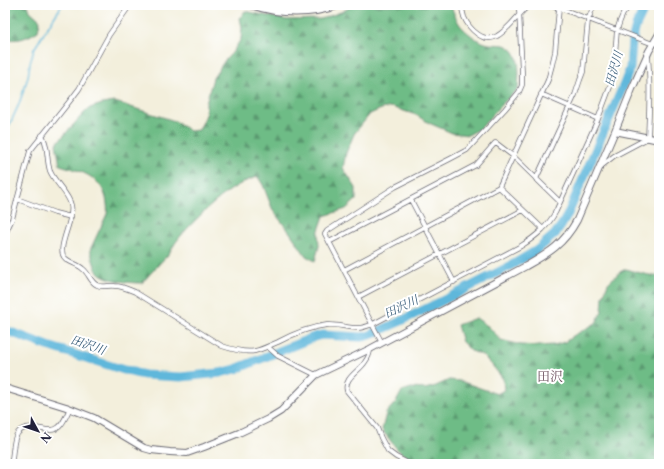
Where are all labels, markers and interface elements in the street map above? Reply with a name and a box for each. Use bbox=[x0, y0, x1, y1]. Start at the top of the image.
water label: 田沢川 bbox=[601, 48, 626, 88]
water label: 田沢川 bbox=[381, 291, 422, 321]
water label: 田沢川 bbox=[69, 332, 110, 358]
district label: 田沢 bbox=[537, 368, 563, 384]
north arrow bbox=[18, 411, 58, 451]
text: N bbox=[37, 429, 54, 446]

